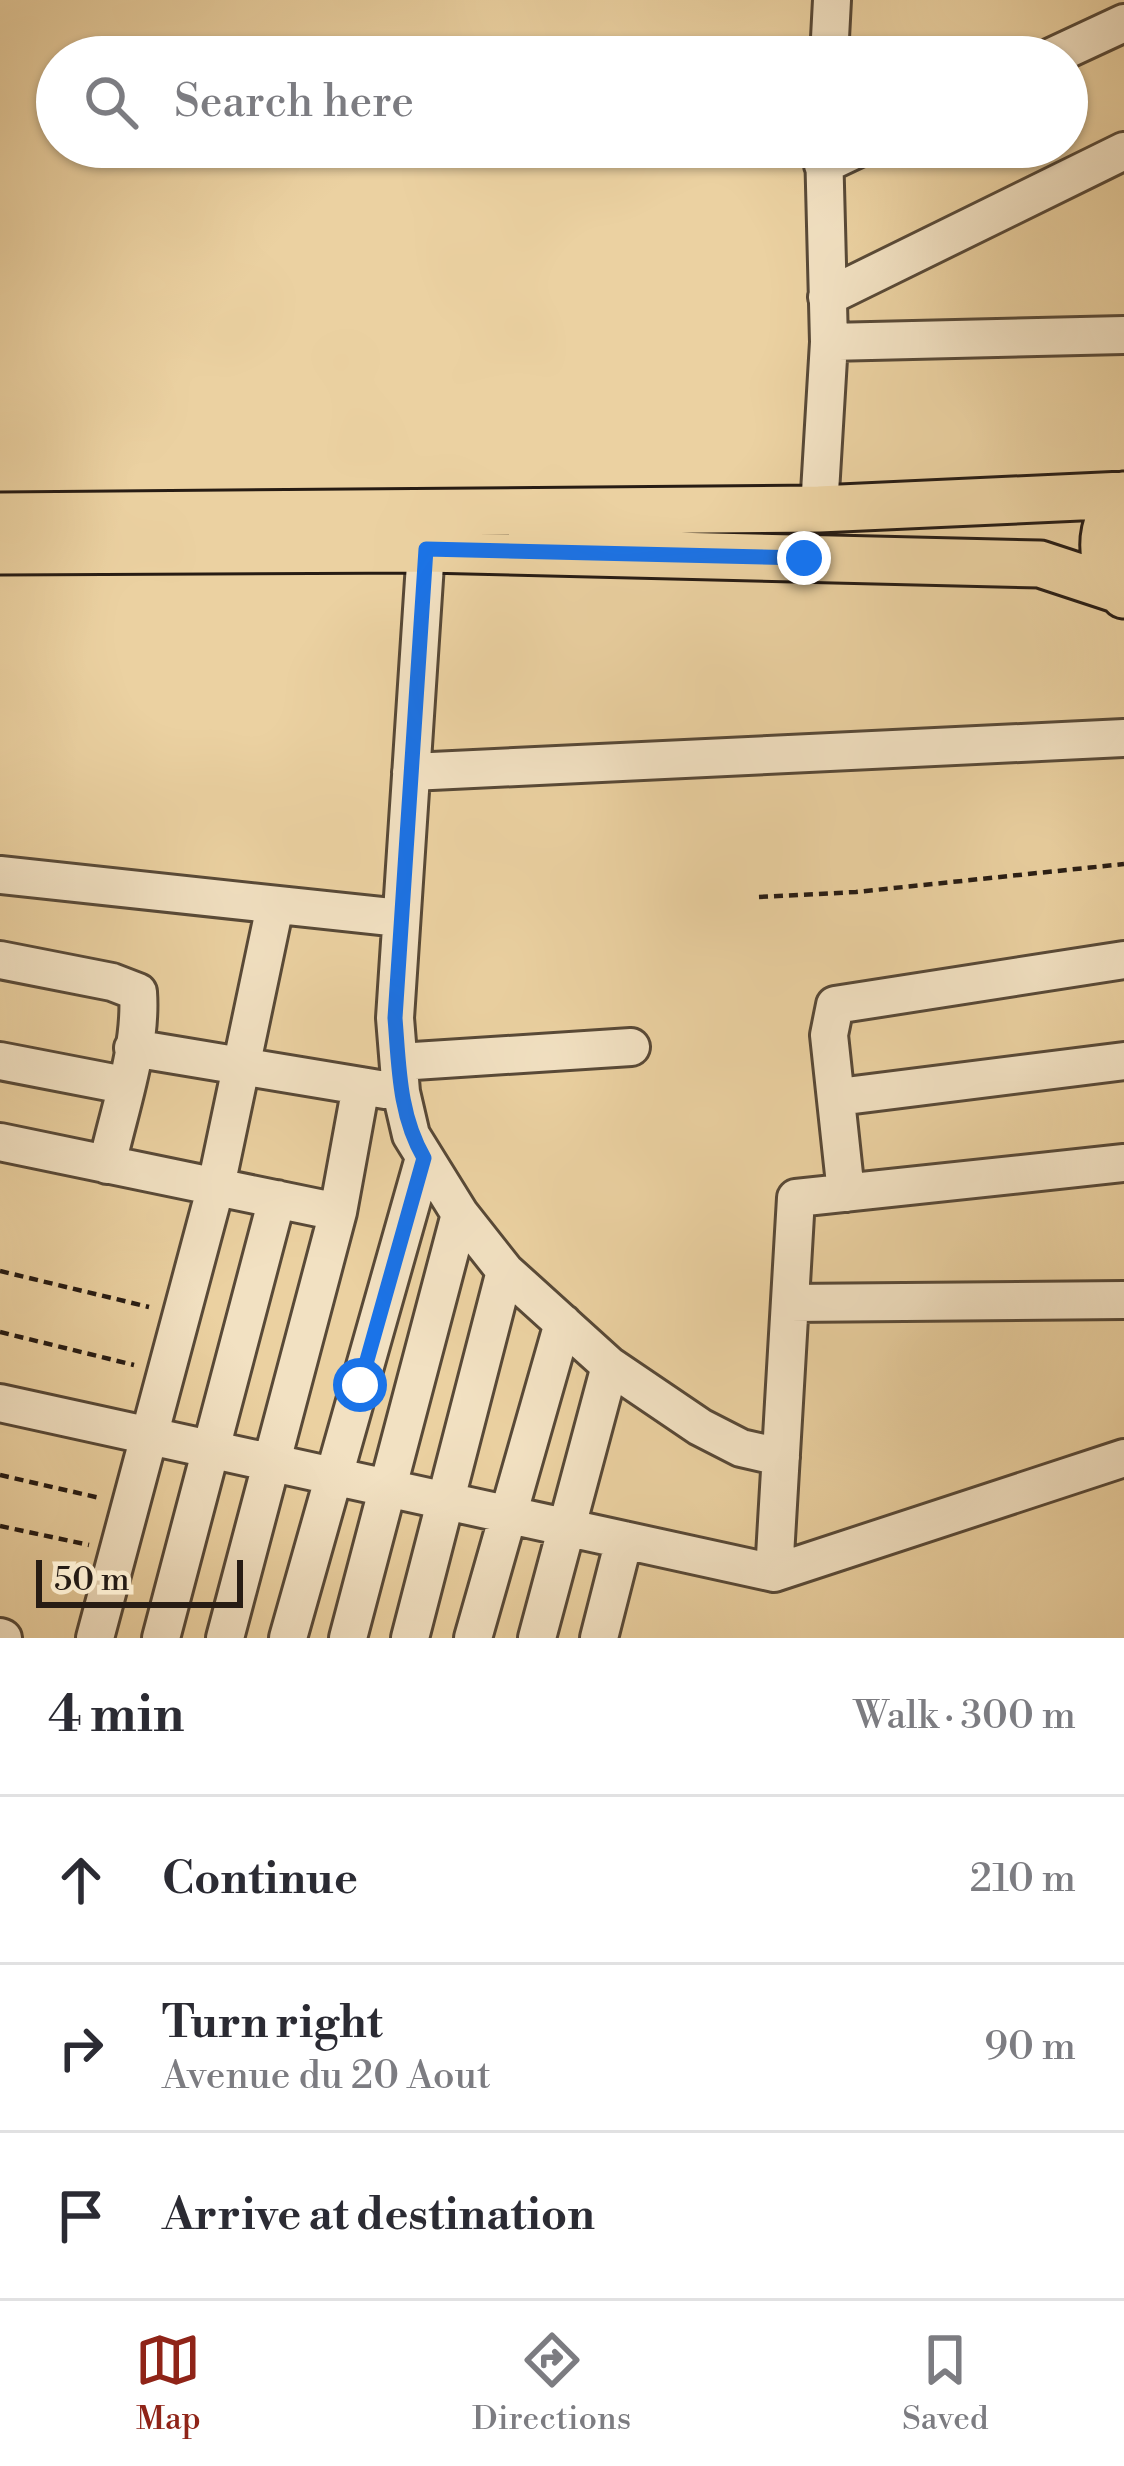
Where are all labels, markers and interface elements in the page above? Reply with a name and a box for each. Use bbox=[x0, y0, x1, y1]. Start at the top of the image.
search box bbox=[36, 36, 1088, 168]
icon: search bbox=[78, 69, 144, 135]
text: Search here bbox=[174, 74, 414, 131]
route end bbox=[777, 531, 831, 585]
route start bbox=[333, 1358, 387, 1412]
scale bar bbox=[36, 1554, 243, 1607]
text: 50 m bbox=[54, 1560, 130, 1601]
text: 4 min bbox=[48, 1684, 184, 1748]
text: Walk · 300 m bbox=[854, 1692, 1076, 1741]
icon: ahead bbox=[48, 1847, 114, 1913]
text: Continue bbox=[162, 1851, 358, 1908]
text: 210 m bbox=[970, 1855, 1076, 1904]
text: Turn right bbox=[162, 1995, 383, 2052]
icon: right bbox=[48, 2015, 114, 2081]
text: 90 m bbox=[984, 2023, 1076, 2072]
text: Avenue du 20 Aout bbox=[162, 2052, 491, 2101]
icon: arrive bbox=[48, 2183, 114, 2249]
text: Arrive at destination bbox=[162, 2187, 595, 2244]
tab: Map bbox=[135, 2327, 201, 2440]
tab: Directions bbox=[472, 2327, 631, 2440]
tab: Saved bbox=[902, 2327, 989, 2440]

